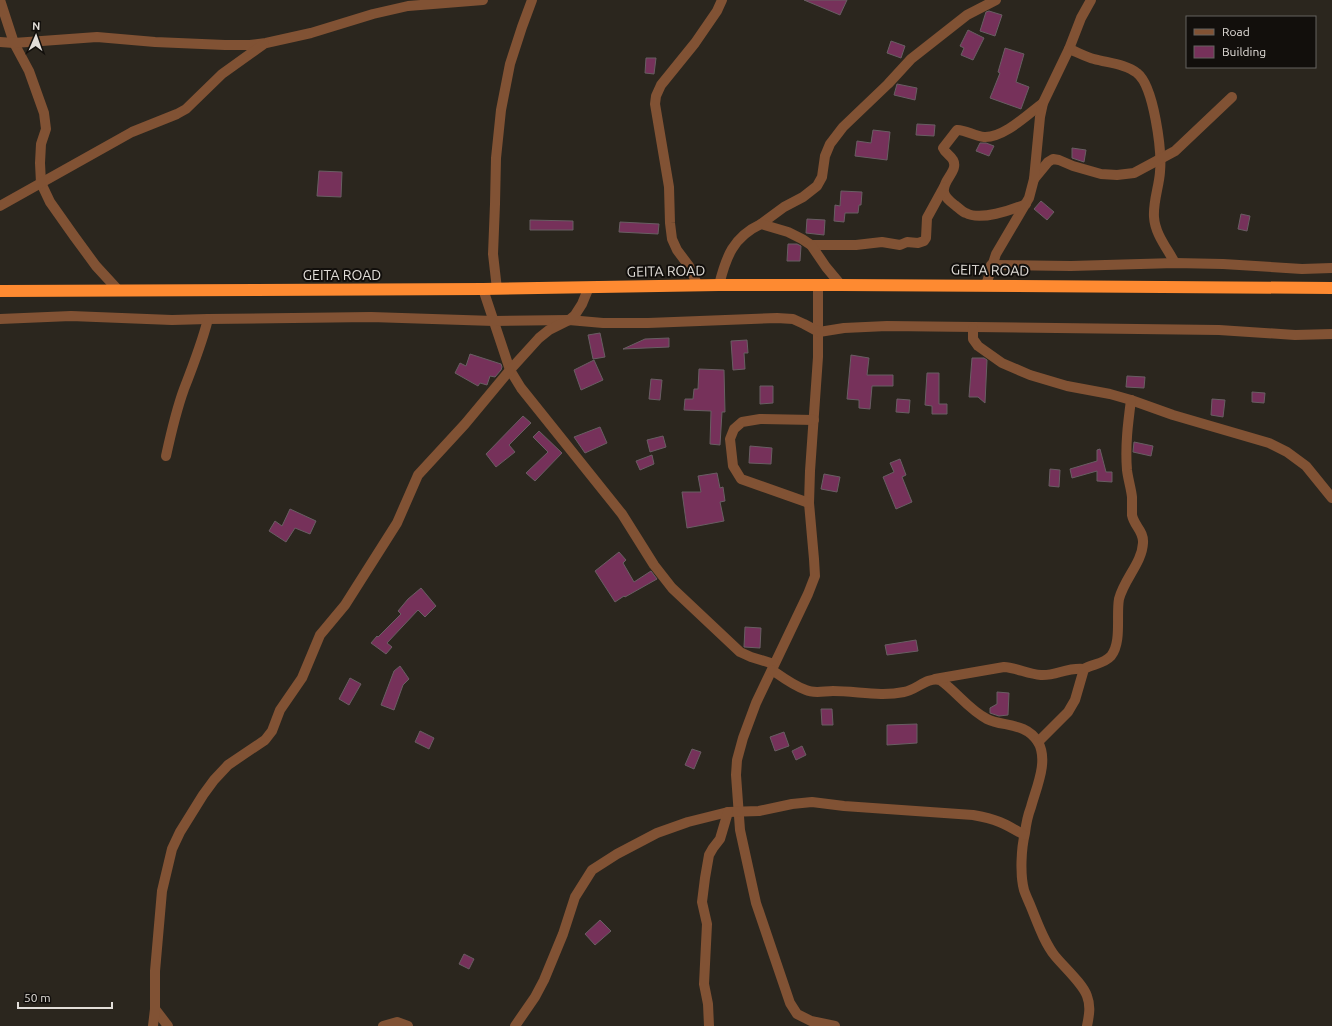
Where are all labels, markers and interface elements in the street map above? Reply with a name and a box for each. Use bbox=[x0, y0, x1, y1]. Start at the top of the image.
north arrow bbox=[16, 16, 56, 56]
legend bbox=[1186, 16, 1316, 68]
text: N bbox=[32, 20, 41, 32]
text: Road bbox=[1222, 25, 1250, 38]
text: Building bbox=[1222, 45, 1266, 58]
street label: GEITA ROAD bbox=[951, 261, 1029, 279]
street label: GEITA ROAD bbox=[627, 262, 705, 280]
street label: GEITA ROAD bbox=[303, 267, 381, 283]
scale bar bbox=[18, 984, 112, 1010]
text: 50 m bbox=[24, 991, 51, 1004]

